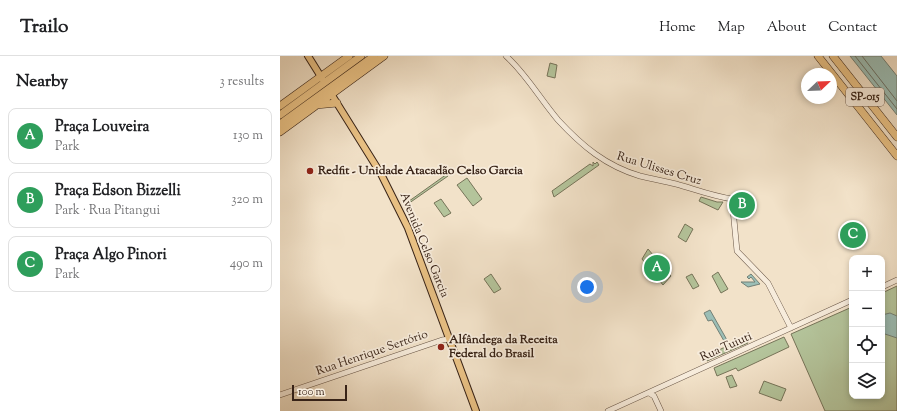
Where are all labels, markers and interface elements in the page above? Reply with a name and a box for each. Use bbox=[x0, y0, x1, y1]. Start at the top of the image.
text: Trailo bbox=[20, 14, 68, 41]
text: Home bbox=[659, 18, 696, 38]
text: Map bbox=[718, 18, 745, 38]
text: About bbox=[767, 18, 806, 38]
text: Contact bbox=[828, 18, 877, 38]
north arrow bbox=[801, 68, 837, 104]
text: Nearby bbox=[16, 70, 68, 94]
text: 3 results bbox=[219, 73, 264, 91]
road number: SP-015 bbox=[846, 88, 884, 106]
text: Praça Louveira bbox=[55, 117, 150, 138]
text: A bbox=[25, 127, 35, 145]
text: 130 m bbox=[233, 127, 263, 145]
text: Park bbox=[55, 138, 80, 156]
street label: Rua Ulisses Cruz bbox=[615, 148, 704, 191]
place label: Redfit - Unidade Atacadão Celso Garcia bbox=[317, 162, 523, 180]
marker: Redfit - Unidade Atacadão Celso Garcia bbox=[305, 166, 315, 176]
text: Praça Edson Bizzelli bbox=[55, 181, 181, 202]
street label: Avenida Celso Garcia bbox=[395, 190, 453, 301]
pin: B bbox=[729, 190, 755, 220]
text: B bbox=[26, 191, 34, 209]
text: 320 m bbox=[231, 191, 263, 209]
text: Park · Rua Pitangui bbox=[55, 202, 160, 220]
pin: C bbox=[840, 220, 866, 250]
text: Praça Algo Pinori bbox=[55, 245, 167, 266]
pin: A bbox=[644, 253, 670, 283]
text: C bbox=[25, 255, 35, 273]
text: 490 m bbox=[230, 255, 263, 273]
map controls bbox=[849, 255, 885, 399]
button: + bbox=[849, 255, 885, 291]
text: Park bbox=[55, 266, 80, 284]
your location bbox=[577, 277, 597, 297]
button: − bbox=[849, 291, 885, 327]
street label: Rua Henrique Sertório bbox=[314, 325, 431, 381]
street label: Rua Tuiuti bbox=[697, 327, 755, 366]
button: locate bbox=[849, 327, 885, 363]
place label: Alfândega da Receita Federal do Brasil bbox=[448, 331, 558, 363]
marker: Alfândega da Receita Federal do Brasil bbox=[436, 342, 446, 352]
button: layers bbox=[849, 363, 885, 399]
scale bar bbox=[292, 383, 347, 402]
text: 100 m bbox=[298, 384, 325, 400]

